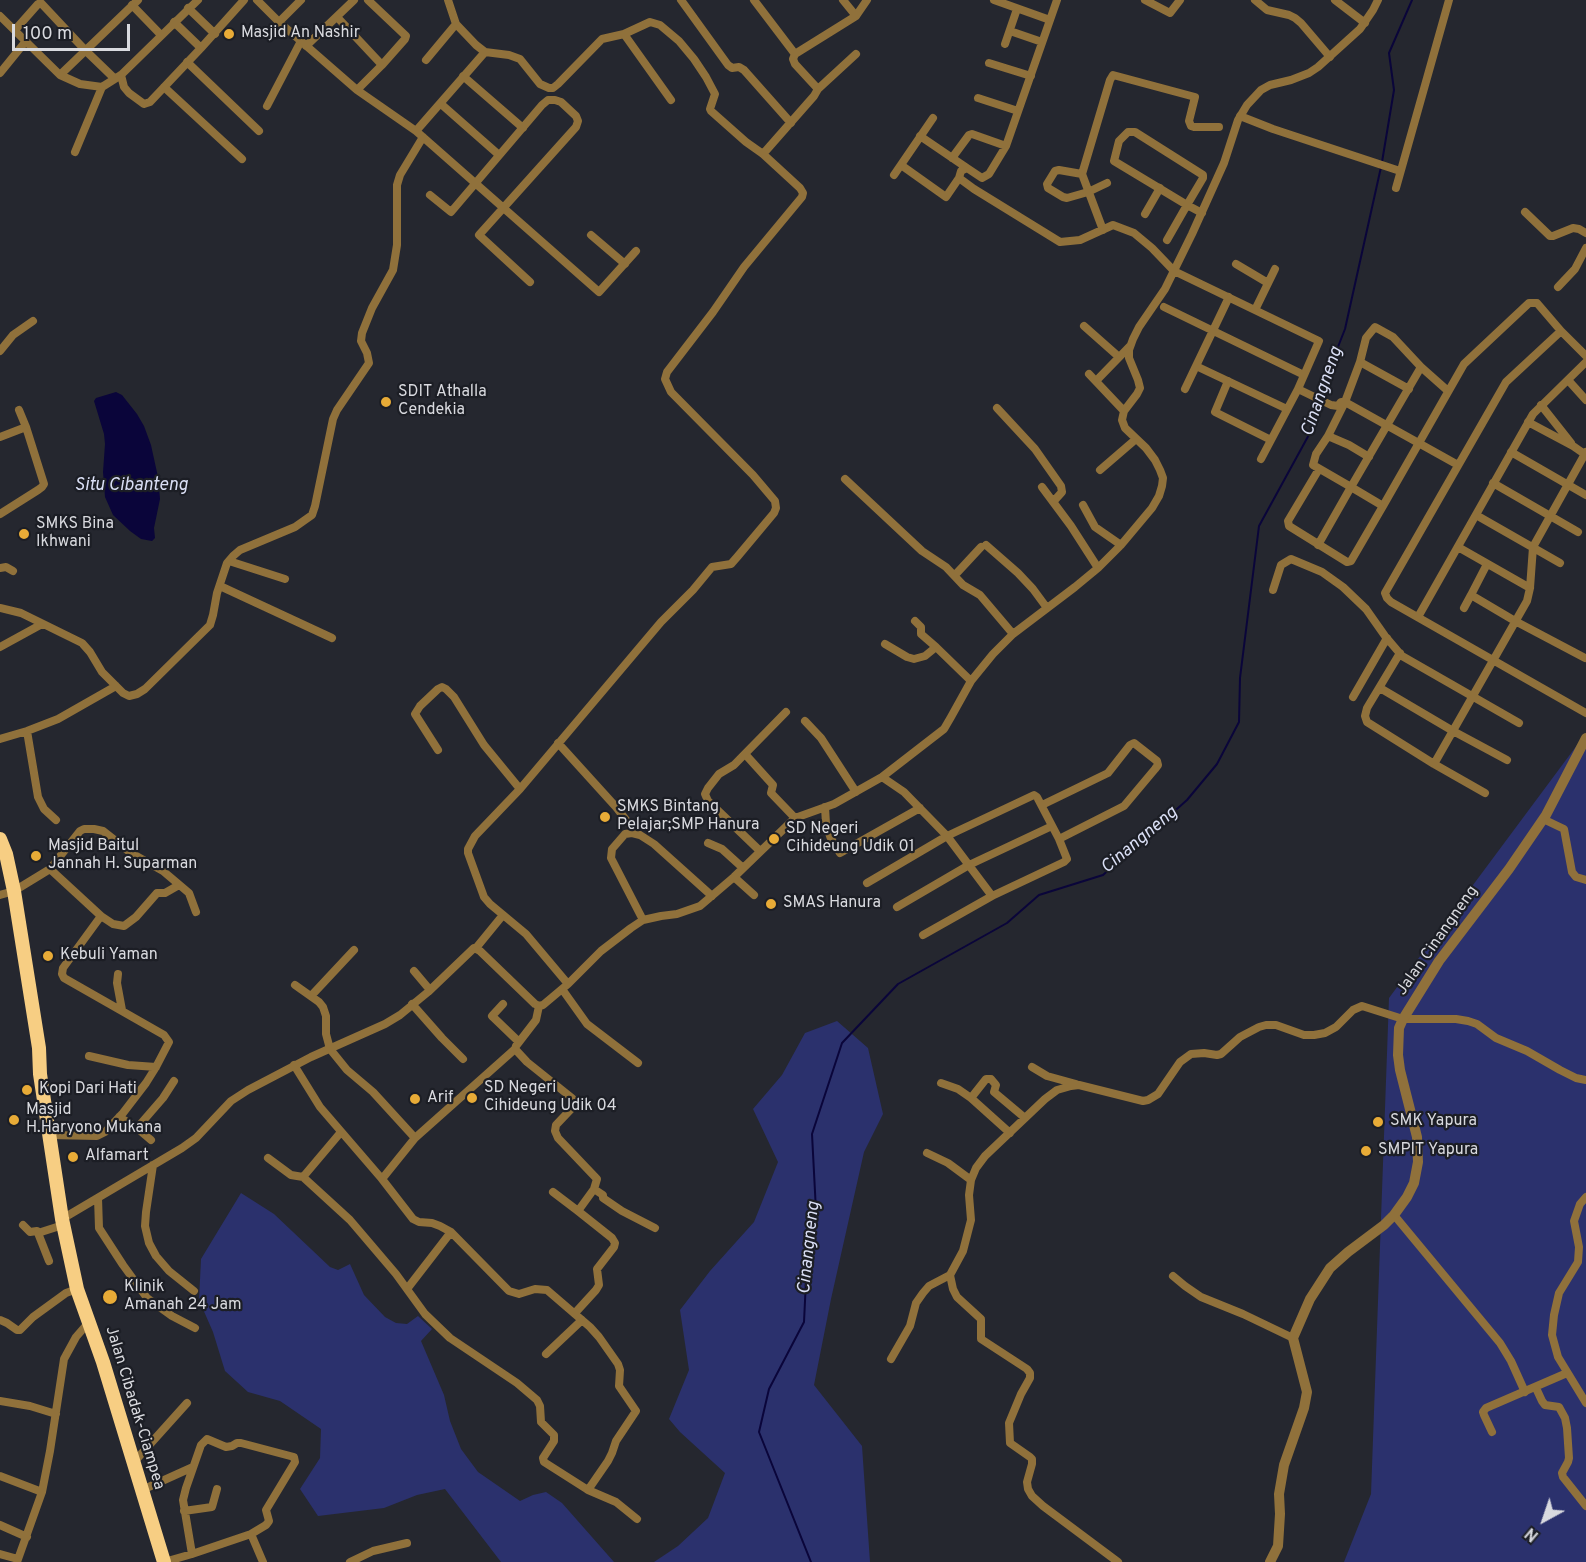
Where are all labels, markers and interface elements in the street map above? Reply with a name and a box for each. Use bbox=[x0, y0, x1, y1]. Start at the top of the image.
scale bar bbox=[15, 12, 134, 50]
text: 100 m bbox=[23, 23, 72, 46]
place label: Masjid An Nashir bbox=[241, 24, 360, 44]
marker: Masjid An Nashir bbox=[222, 27, 236, 41]
water label: Cinangneng bbox=[1298, 344, 1348, 440]
place label: SDIT Athalla Cendekia bbox=[398, 383, 487, 421]
marker: SDIT Athalla Cendekia bbox=[379, 395, 393, 409]
water label: Situ Cibanteng bbox=[74, 475, 188, 497]
place label: SMKS Bina Ikhwani bbox=[36, 515, 114, 553]
marker: SMKS Bina Ikhwani bbox=[17, 527, 31, 541]
place label: SMKS Bintang Pelajar;SMP Hanura bbox=[617, 798, 759, 836]
water label: Cinangneng bbox=[1097, 803, 1183, 879]
marker: SMKS Bintang Pelajar;SMP Hanura bbox=[598, 810, 612, 824]
place label: SD Negeri Cihideung Udik 01 bbox=[786, 820, 915, 858]
marker: SD Negeri Cihideung Udik 01 bbox=[767, 832, 781, 846]
place label: Masjid Baitul Jannah H. Suparman bbox=[48, 837, 197, 875]
marker: Masjid Baitul Jannah H. Suparman bbox=[29, 849, 43, 863]
street label: Jalan Cinangneng bbox=[1393, 882, 1483, 1000]
place label: SMAS Hanura bbox=[783, 894, 881, 914]
marker: SMAS Hanura bbox=[764, 897, 778, 911]
place label: Kebuli Yaman bbox=[60, 946, 158, 966]
marker: Kebuli Yaman bbox=[41, 949, 55, 963]
place label: SD Negeri Cihideung Udik 04 bbox=[484, 1079, 617, 1117]
place label: Kopi Dari Hati bbox=[39, 1080, 137, 1100]
marker: Kopi Dari Hati bbox=[20, 1083, 34, 1097]
place label: Arif bbox=[427, 1089, 453, 1109]
marker: SD Negeri Cihideung Udik 04 bbox=[465, 1091, 479, 1105]
marker: Arif bbox=[408, 1092, 422, 1106]
place label: Masjid H.Haryono Mukana bbox=[26, 1101, 162, 1139]
place label: SMK Yapura bbox=[1390, 1112, 1477, 1132]
marker: Masjid H.Haryono Mukana bbox=[7, 1113, 21, 1127]
marker: SMK Yapura bbox=[1371, 1115, 1385, 1129]
place label: SMPIT Yapura bbox=[1378, 1141, 1478, 1161]
marker: SMPIT Yapura bbox=[1359, 1144, 1373, 1158]
place label: Alfamart bbox=[85, 1147, 149, 1167]
marker: Alfamart bbox=[66, 1150, 80, 1164]
water label: Cinangneng bbox=[794, 1200, 826, 1296]
place label: Klinik Amanah 24 Jam bbox=[124, 1278, 242, 1316]
marker: Klinik Amanah 24 Jam bbox=[101, 1288, 119, 1306]
street label: Jalan Cibadak-Ciampea bbox=[100, 1324, 168, 1492]
north arrow bbox=[1514, 1490, 1574, 1550]
text: N bbox=[1522, 1522, 1543, 1545]

